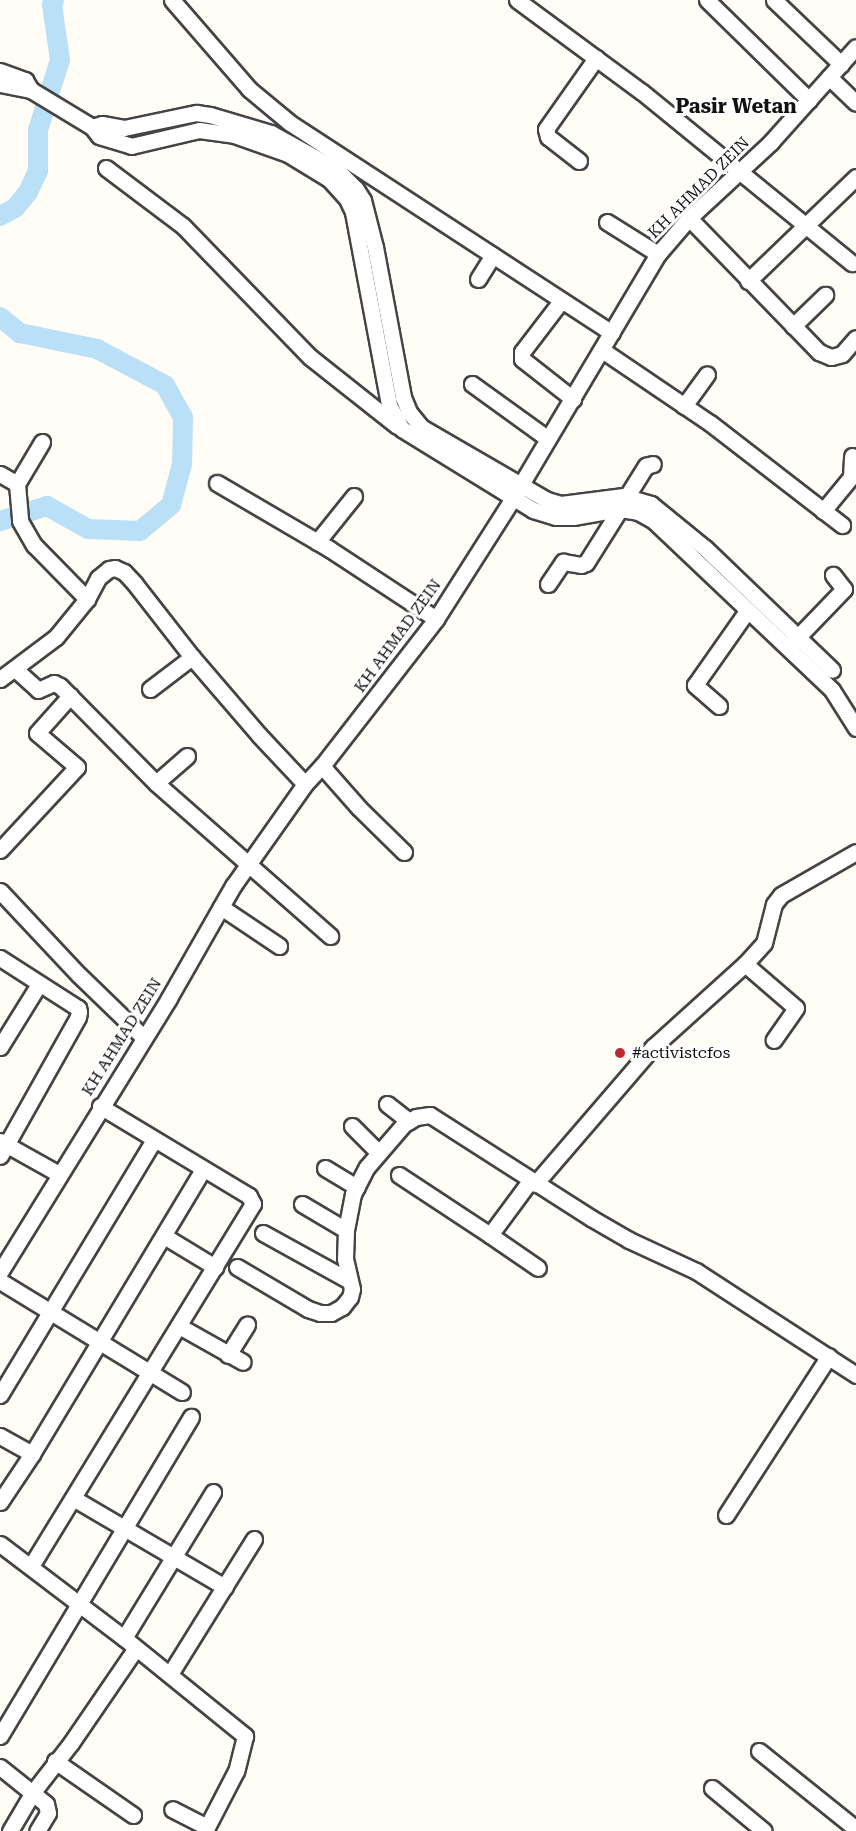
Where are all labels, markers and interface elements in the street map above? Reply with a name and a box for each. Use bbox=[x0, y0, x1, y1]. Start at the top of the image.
district label: Pasir Wetan bbox=[675, 94, 797, 118]
street label: KH AHMAD ZEIN bbox=[644, 133, 754, 243]
street label: KH AHMAD ZEIN bbox=[350, 576, 446, 696]
street label: KH AHMAD ZEIN bbox=[78, 975, 166, 1099]
place label: #activistcfos bbox=[632, 1043, 730, 1063]
marker: #activistcfos bbox=[613, 1046, 627, 1060]

